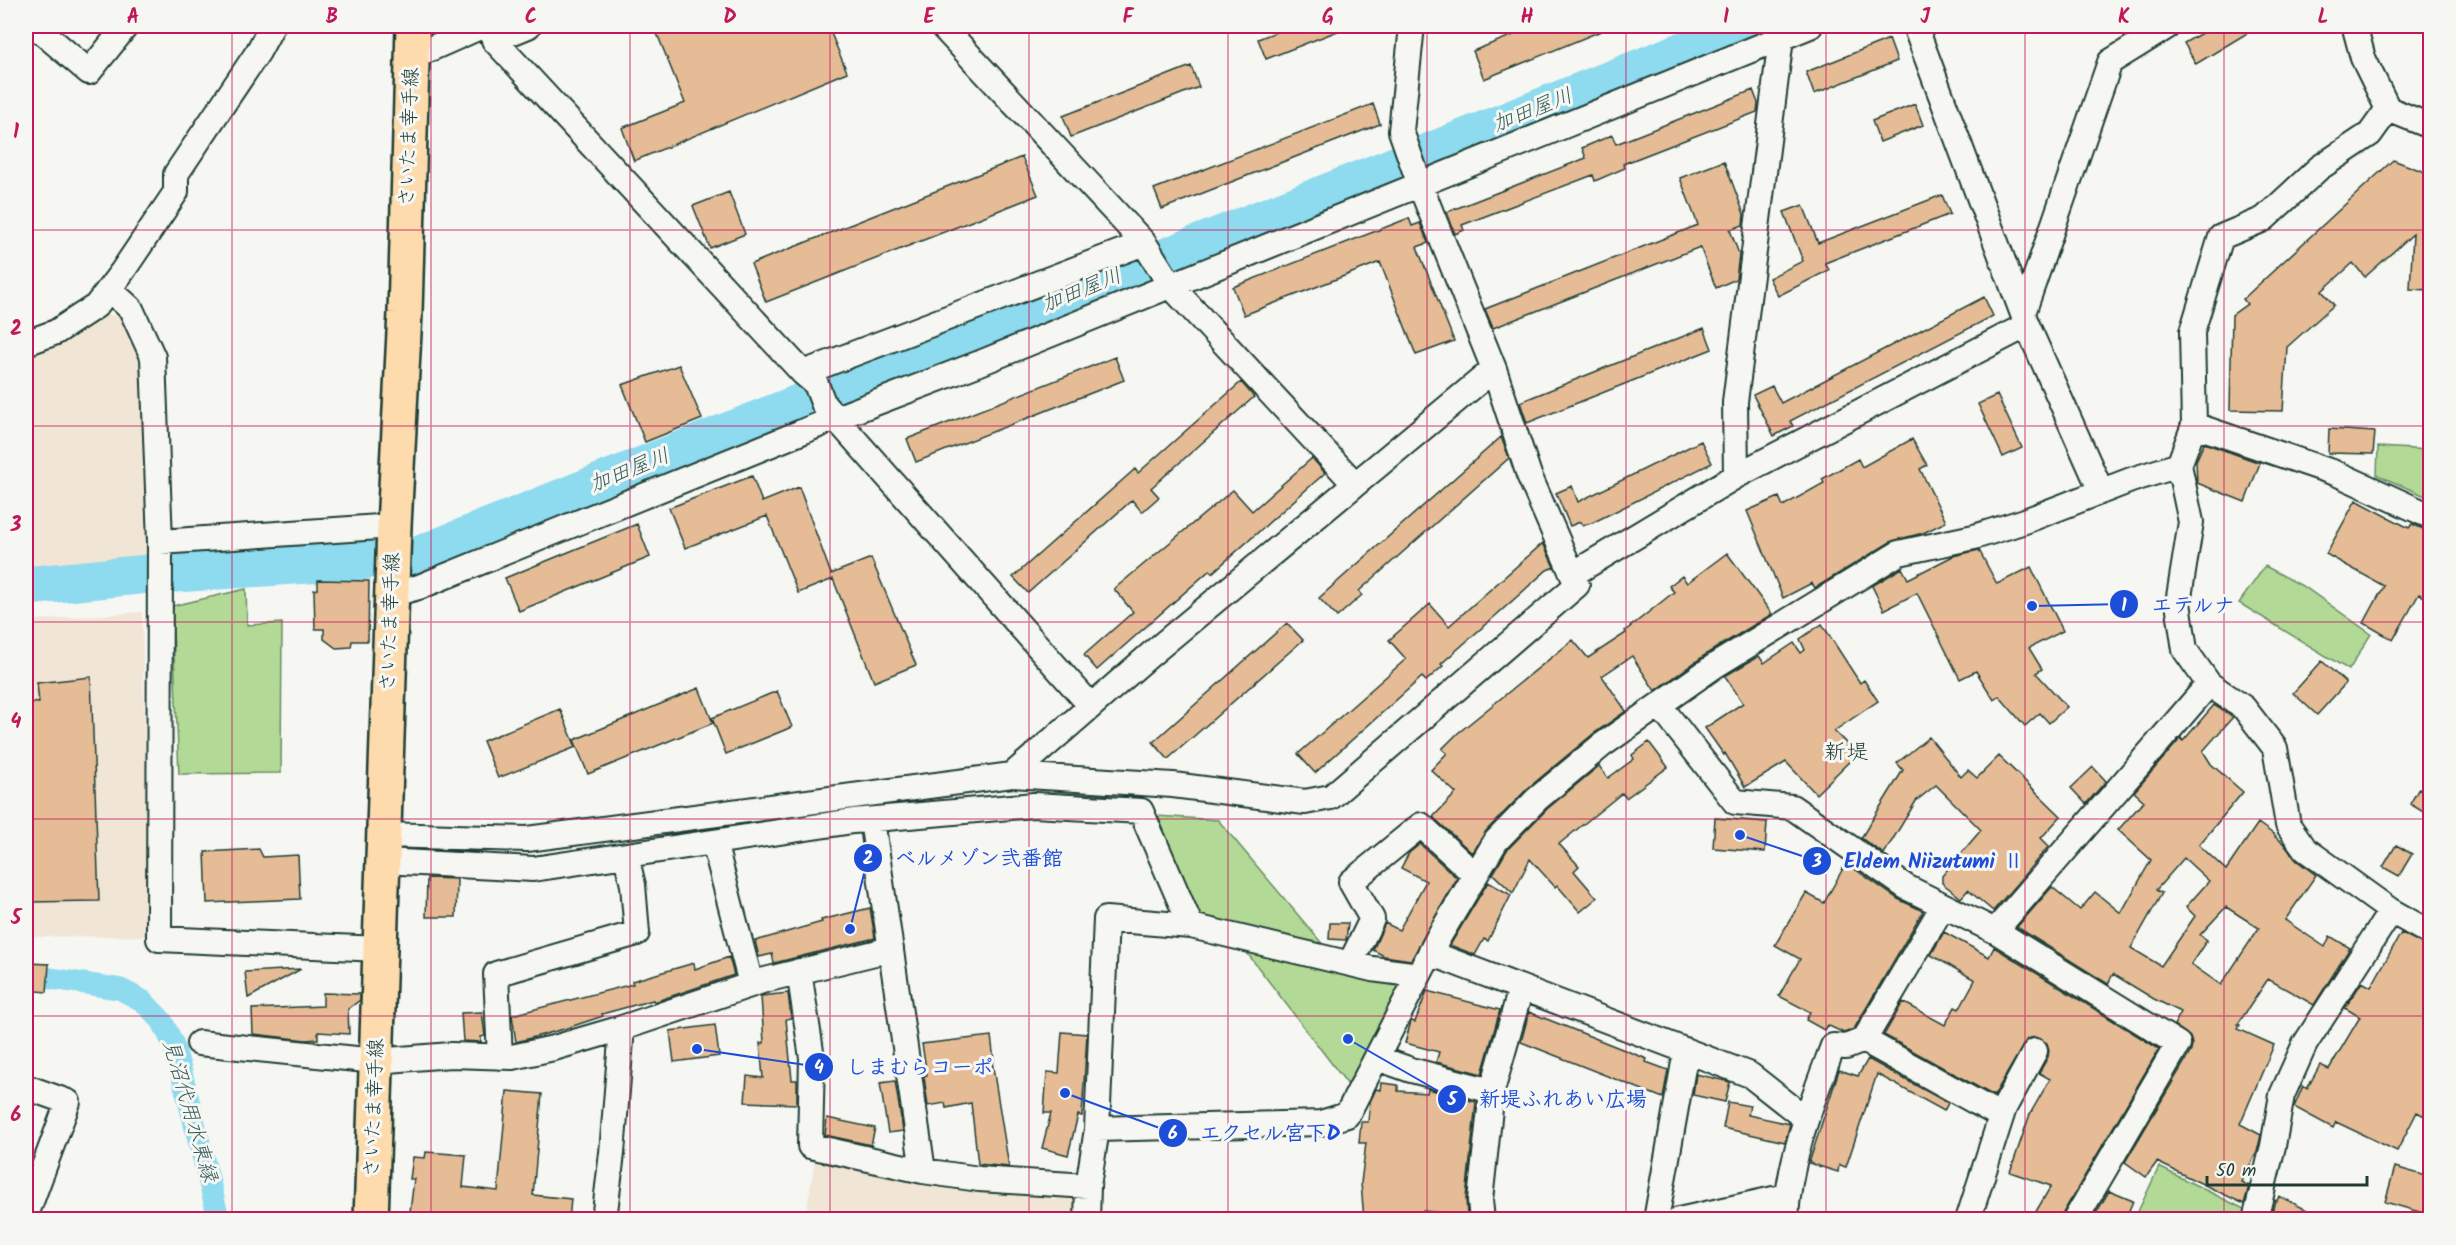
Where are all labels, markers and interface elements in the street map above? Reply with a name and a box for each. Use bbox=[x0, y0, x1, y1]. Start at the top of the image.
text: A bbox=[127, 2, 139, 34]
text: B bbox=[326, 2, 338, 34]
text: C bbox=[525, 2, 537, 34]
text: D bbox=[723, 2, 737, 34]
text: E bbox=[923, 2, 935, 34]
text: F bbox=[1123, 2, 1135, 34]
text: G bbox=[1322, 2, 1334, 34]
text: H bbox=[1520, 2, 1534, 34]
text: I bbox=[1723, 2, 1729, 34]
text: J bbox=[1920, 2, 1931, 34]
text: K bbox=[2118, 2, 2130, 34]
text: L bbox=[2318, 2, 2328, 34]
street label: さいたま幸手線 bbox=[392, 67, 428, 207]
water label: 加田屋川 bbox=[1488, 80, 1578, 142]
text: 1 bbox=[13, 117, 19, 149]
water label: 加田屋川 bbox=[1037, 260, 1127, 322]
text: 2 bbox=[10, 314, 22, 346]
water label: 加田屋川 bbox=[585, 440, 675, 502]
text: 3 bbox=[10, 510, 22, 542]
street label: さいたま幸手線 bbox=[373, 552, 409, 692]
callout: エテルナ bbox=[2109, 585, 2247, 624]
text: エテルナ bbox=[2151, 590, 2235, 623]
text: 1 bbox=[2121, 592, 2127, 621]
text: 4 bbox=[11, 707, 22, 739]
district label: 新堤 bbox=[1824, 736, 1868, 771]
callout: ベルメゾン弐番館 bbox=[853, 839, 1075, 878]
callout: Eldem Niizutumi Ⅱ bbox=[1802, 841, 2036, 880]
text: ベルメゾン弐番館 bbox=[895, 843, 1063, 876]
text: 2 bbox=[863, 845, 873, 874]
text: Eldem Niizutumi Ⅱ bbox=[1844, 846, 2024, 879]
text: 3 bbox=[1811, 848, 1822, 877]
text: 5 bbox=[10, 903, 23, 935]
water label: 見沼代用水東縁 bbox=[153, 1036, 226, 1188]
street label: さいたま幸手線 bbox=[357, 1038, 393, 1178]
callout: しまむらコーポ bbox=[804, 1047, 1005, 1086]
text: しまむらコーポ bbox=[847, 1052, 994, 1085]
text: 4 bbox=[814, 1054, 824, 1083]
callout: 新堤ふれあい広場 bbox=[1437, 1079, 1659, 1118]
text: 新堤ふれあい広場 bbox=[1479, 1084, 1647, 1117]
text: 5 bbox=[1446, 1086, 1458, 1115]
text: 6 bbox=[11, 1100, 22, 1132]
callout: エクセル宮下D bbox=[1158, 1113, 1352, 1152]
text: エクセル宮下D bbox=[1200, 1118, 1340, 1151]
text: 6 bbox=[1168, 1120, 1178, 1149]
scale bar bbox=[2207, 1149, 2368, 1187]
text: 50 m bbox=[2216, 1157, 2256, 1186]

